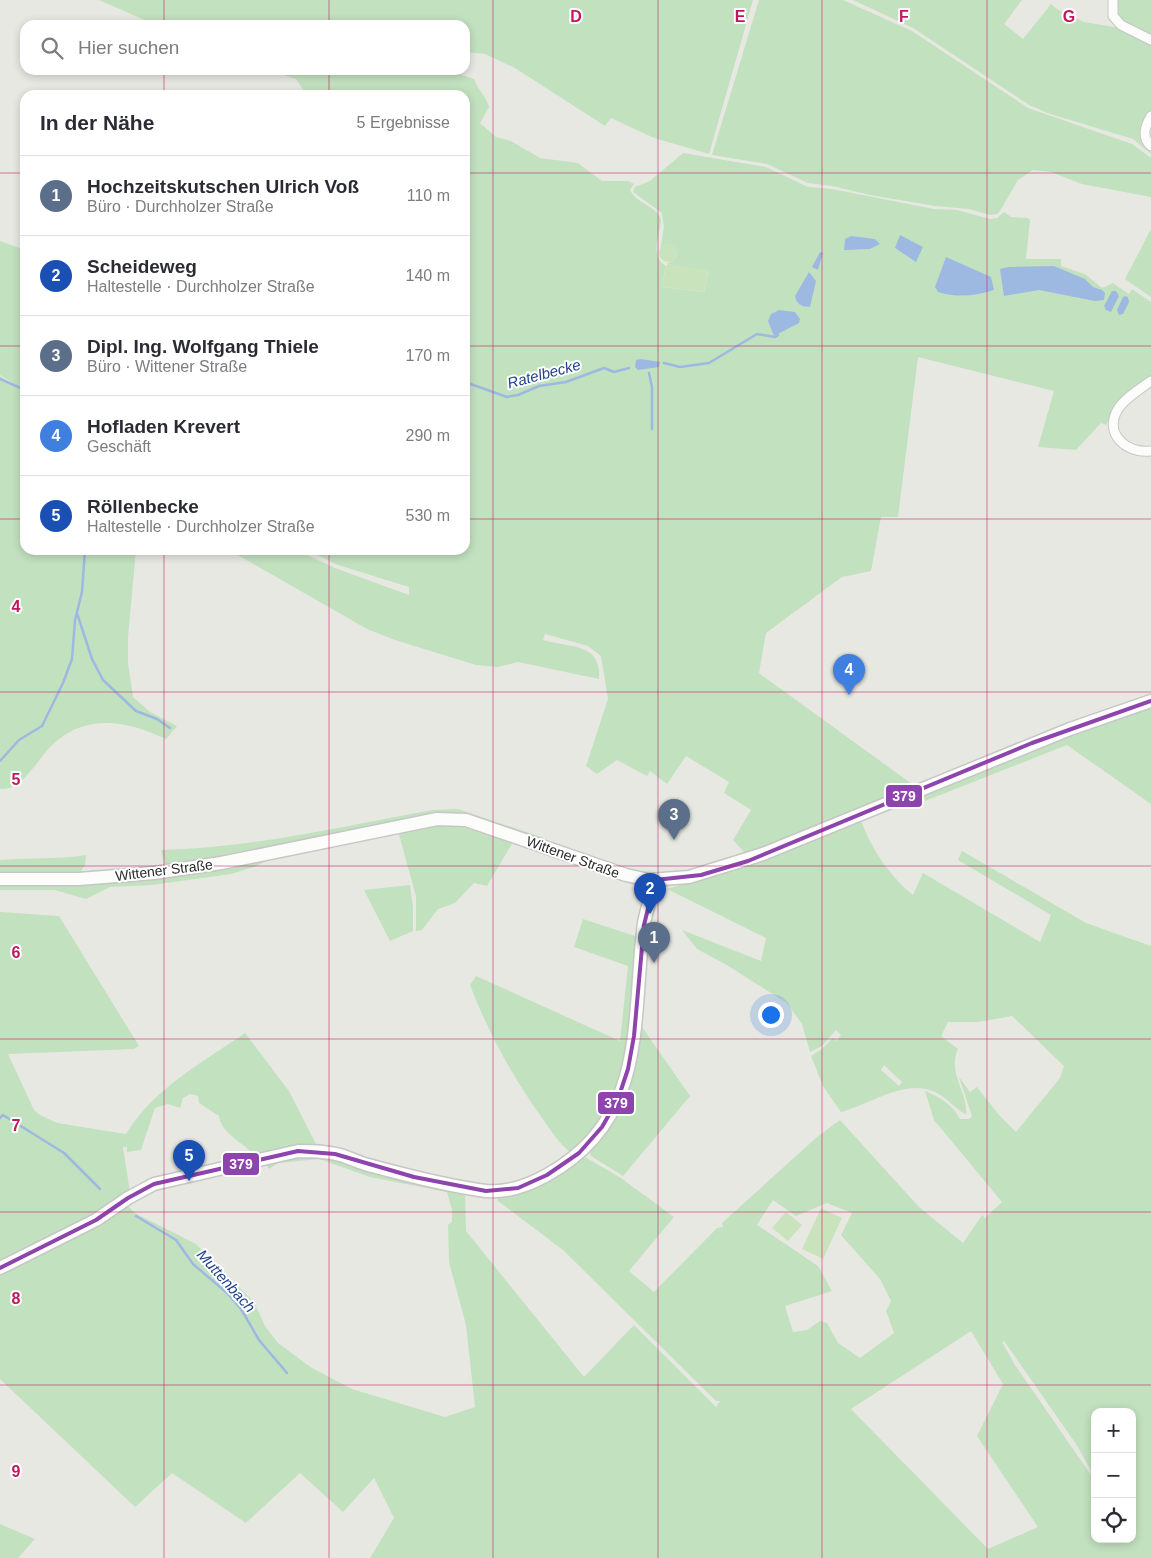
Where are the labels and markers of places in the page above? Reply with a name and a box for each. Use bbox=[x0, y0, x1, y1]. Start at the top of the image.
pin: 4 bbox=[833, 654, 865, 695]
pin: 3 bbox=[658, 799, 690, 840]
pin: 2 bbox=[634, 873, 666, 914]
pin: 1 bbox=[638, 922, 670, 963]
pin: 5 bbox=[173, 1140, 205, 1181]

